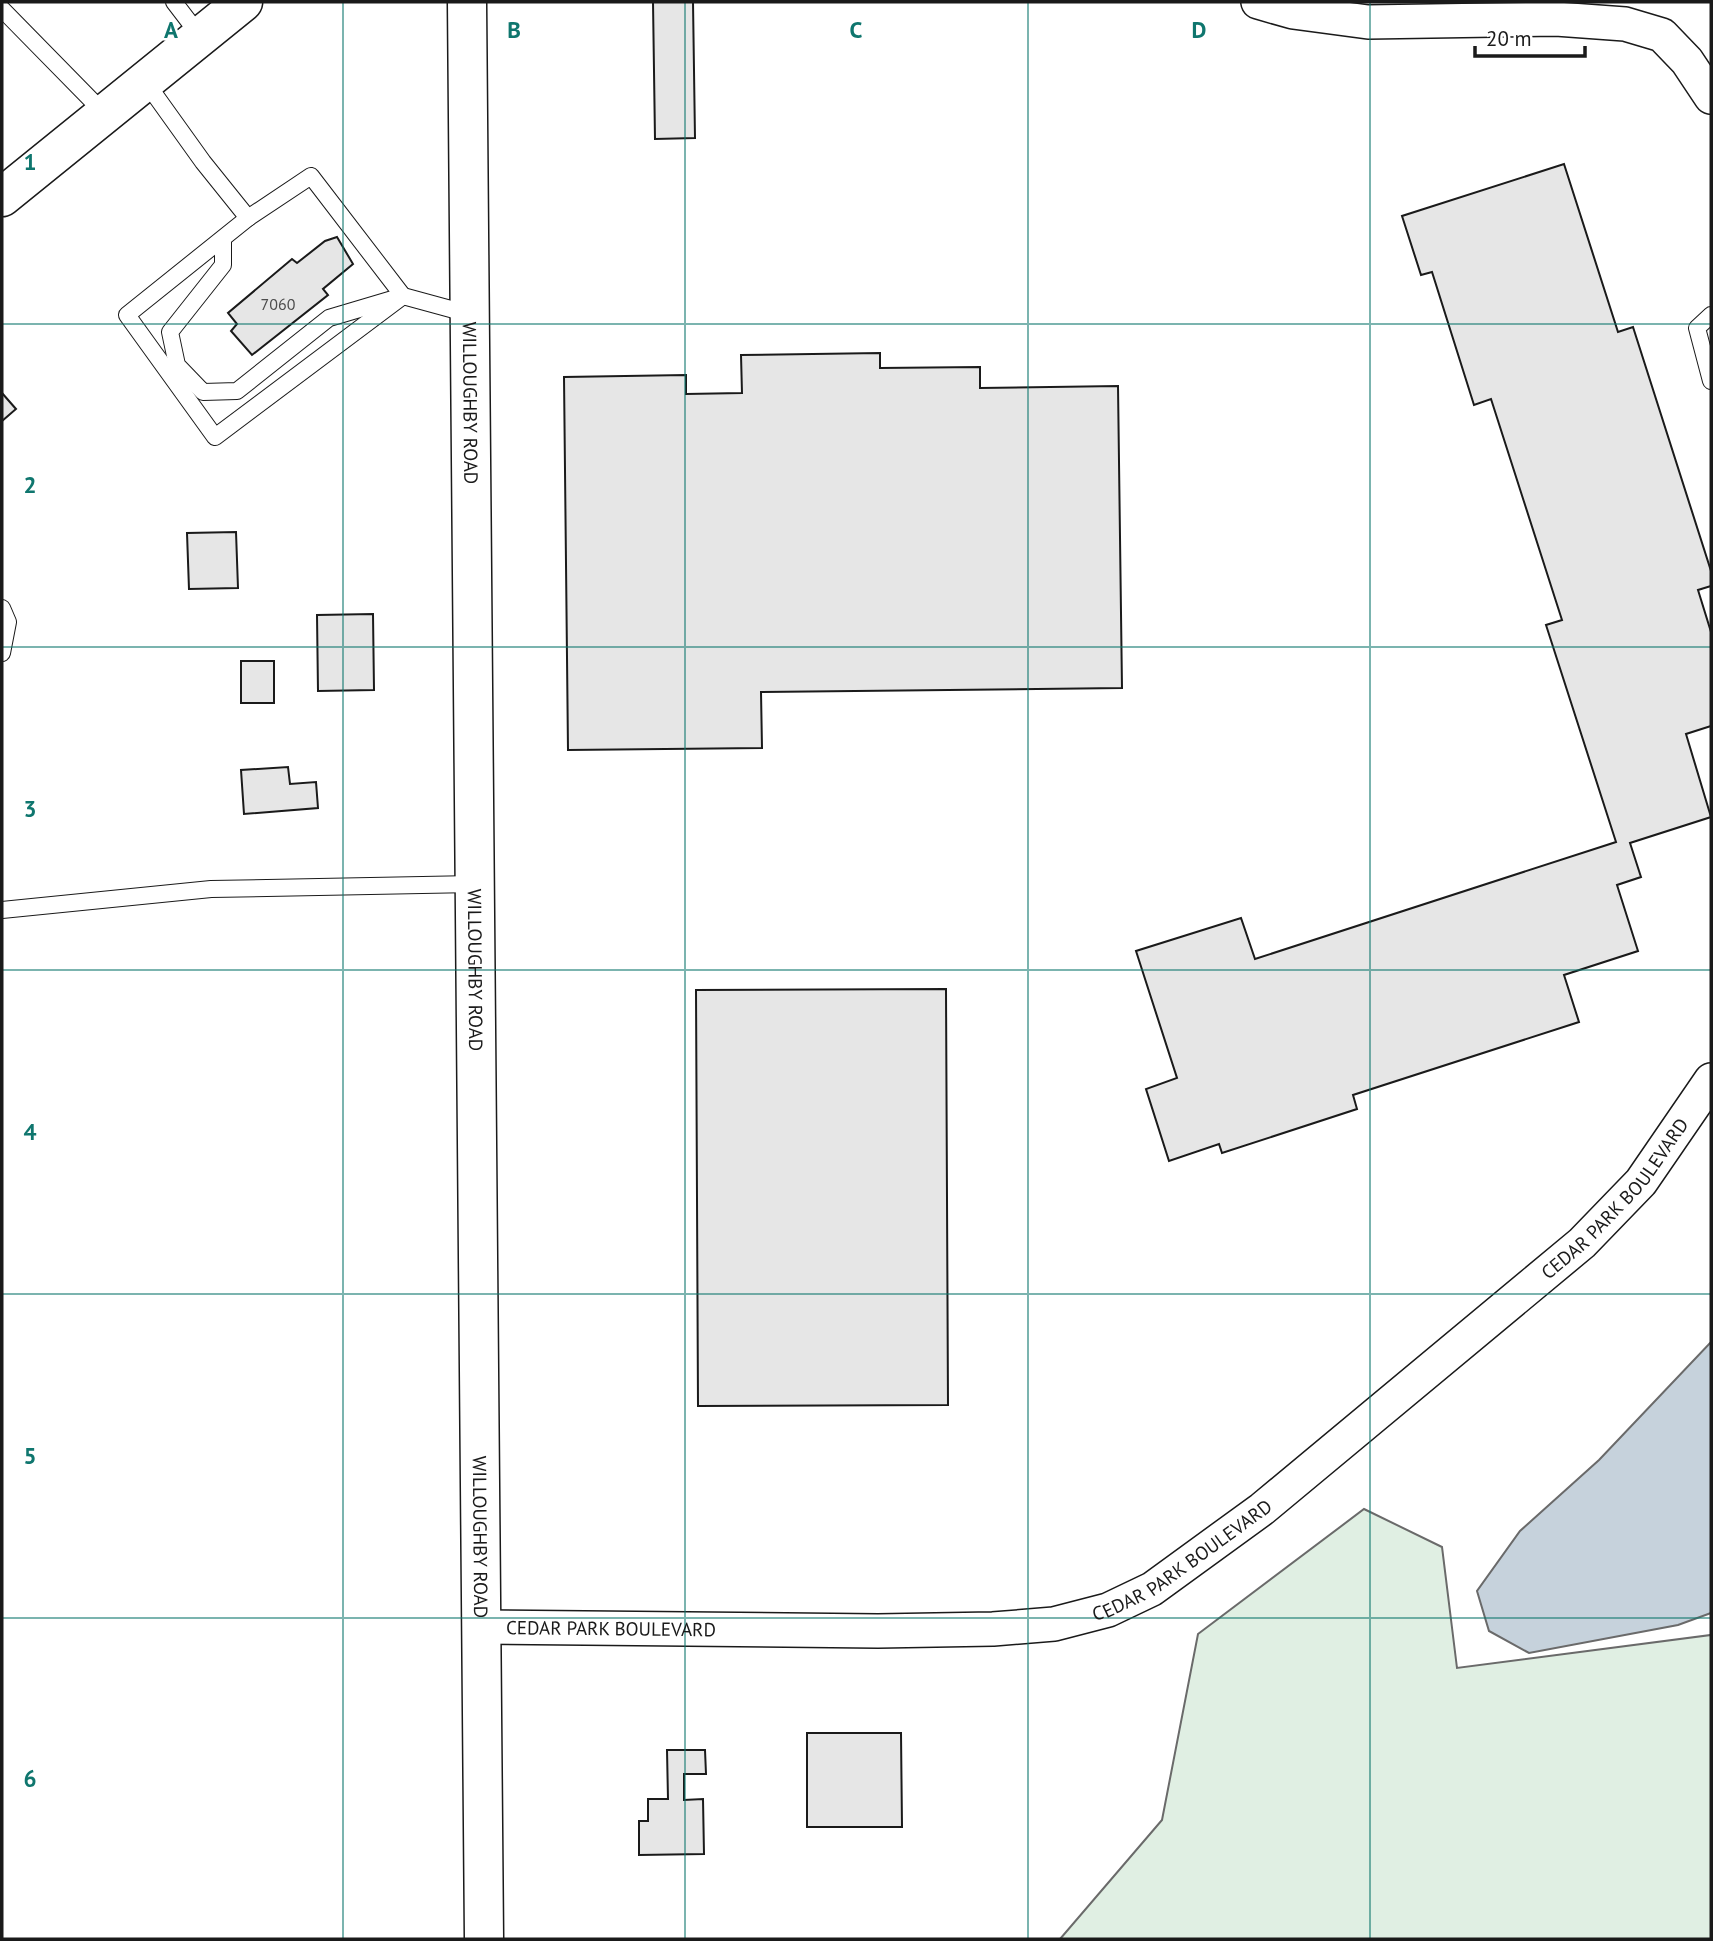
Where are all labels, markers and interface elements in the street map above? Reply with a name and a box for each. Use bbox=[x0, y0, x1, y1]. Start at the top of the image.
scale bar bbox=[1475, 14, 1585, 58]
text: A bbox=[164, 15, 178, 44]
text: B bbox=[507, 15, 521, 44]
text: C bbox=[850, 15, 863, 44]
text: D bbox=[1192, 15, 1206, 44]
text: 20 m bbox=[1486, 25, 1532, 52]
text: 1 bbox=[23, 147, 37, 176]
house number: 7060 bbox=[261, 294, 296, 314]
street label: WILLOUGHBY ROAD bbox=[458, 322, 483, 484]
text: 2 bbox=[23, 470, 37, 499]
text: 3 bbox=[23, 794, 37, 823]
street label: WILLOUGHBY ROAD bbox=[463, 889, 488, 1051]
street label: CEDAR PARK BOULEVARD bbox=[1536, 1113, 1693, 1284]
text: 4 bbox=[23, 1117, 37, 1146]
text: 5 bbox=[23, 1441, 37, 1470]
street label: WILLOUGHBY ROAD bbox=[468, 1456, 493, 1618]
street label: CEDAR PARK BOULEVARD bbox=[1090, 1494, 1277, 1626]
street label: CEDAR PARK BOULEVARD bbox=[506, 1615, 716, 1641]
text: 6 bbox=[23, 1764, 37, 1793]

